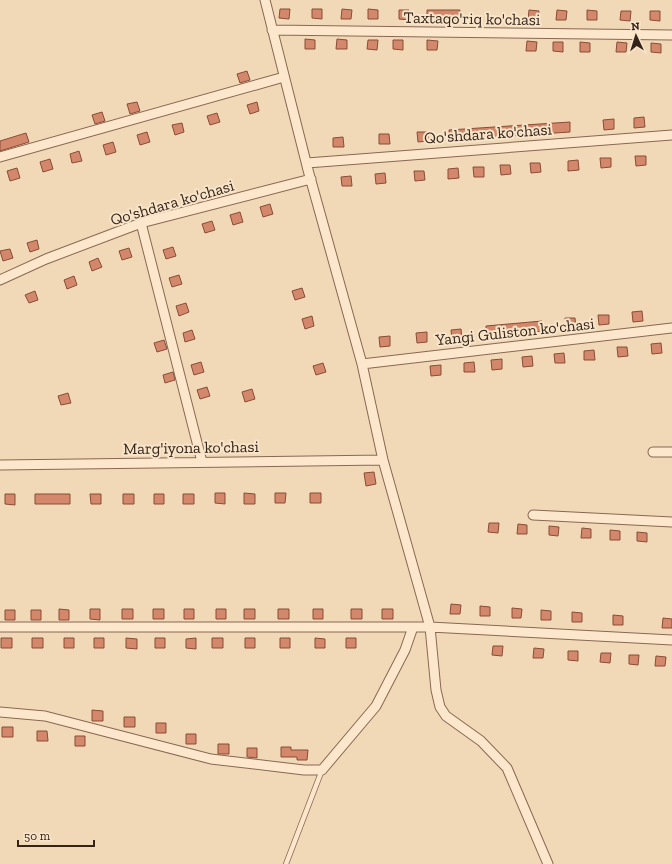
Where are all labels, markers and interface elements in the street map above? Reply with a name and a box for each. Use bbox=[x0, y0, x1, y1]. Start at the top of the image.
street label: Taxtaqo'riq ko'chasi bbox=[404, 8, 541, 29]
north arrow bbox=[616, 16, 656, 56]
text: N bbox=[631, 20, 641, 33]
street label: Qo'shdara ko'chasi bbox=[424, 120, 553, 147]
street label: Qo'shdara ko'chasi bbox=[108, 176, 237, 229]
street label: Yangi Guliston ko'chasi bbox=[434, 314, 596, 349]
street label: Marg'iyona ko'chasi bbox=[123, 437, 260, 458]
scale bar bbox=[18, 822, 94, 848]
text: 50 m bbox=[24, 829, 51, 843]

